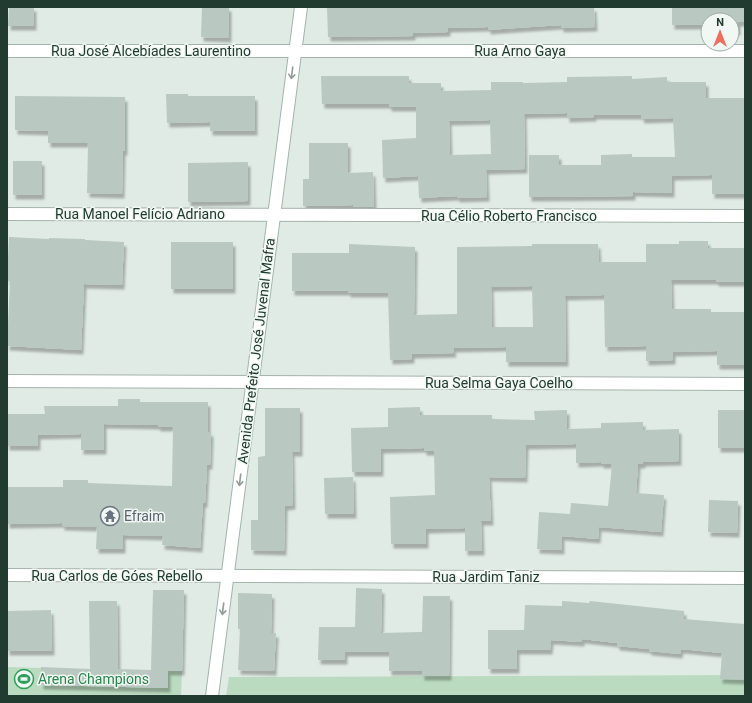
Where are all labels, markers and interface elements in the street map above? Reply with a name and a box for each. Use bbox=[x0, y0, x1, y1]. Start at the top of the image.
north arrow bbox=[700, 12, 740, 52]
text: N bbox=[716, 16, 724, 29]
street label: Rua José Alcebíades Laurentino bbox=[51, 43, 251, 59]
street label: Rua Arno Gaya bbox=[474, 43, 566, 59]
one-way arrow bbox=[288, 66, 296, 79]
street label: Rua Manoel Felício Adriano bbox=[55, 206, 225, 222]
street label: Rua Célio Roberto Francisco bbox=[421, 208, 597, 224]
street label: Avenida Prefeito José Juvenal Mafra bbox=[234, 237, 278, 465]
street label: Rua Selma Gaya Coelho bbox=[425, 375, 573, 391]
one-way arrow bbox=[236, 473, 244, 486]
temple icon: Efraim bbox=[99, 505, 121, 527]
place label: Efraim bbox=[124, 508, 164, 524]
street label: Rua Carlos de Góes Rebello bbox=[31, 568, 203, 584]
street label: Rua Jardim Taniz bbox=[432, 569, 540, 585]
one-way arrow bbox=[219, 602, 227, 615]
sports icon: Arena Champions bbox=[13, 668, 35, 690]
place label: Arena Champions bbox=[38, 671, 149, 687]

